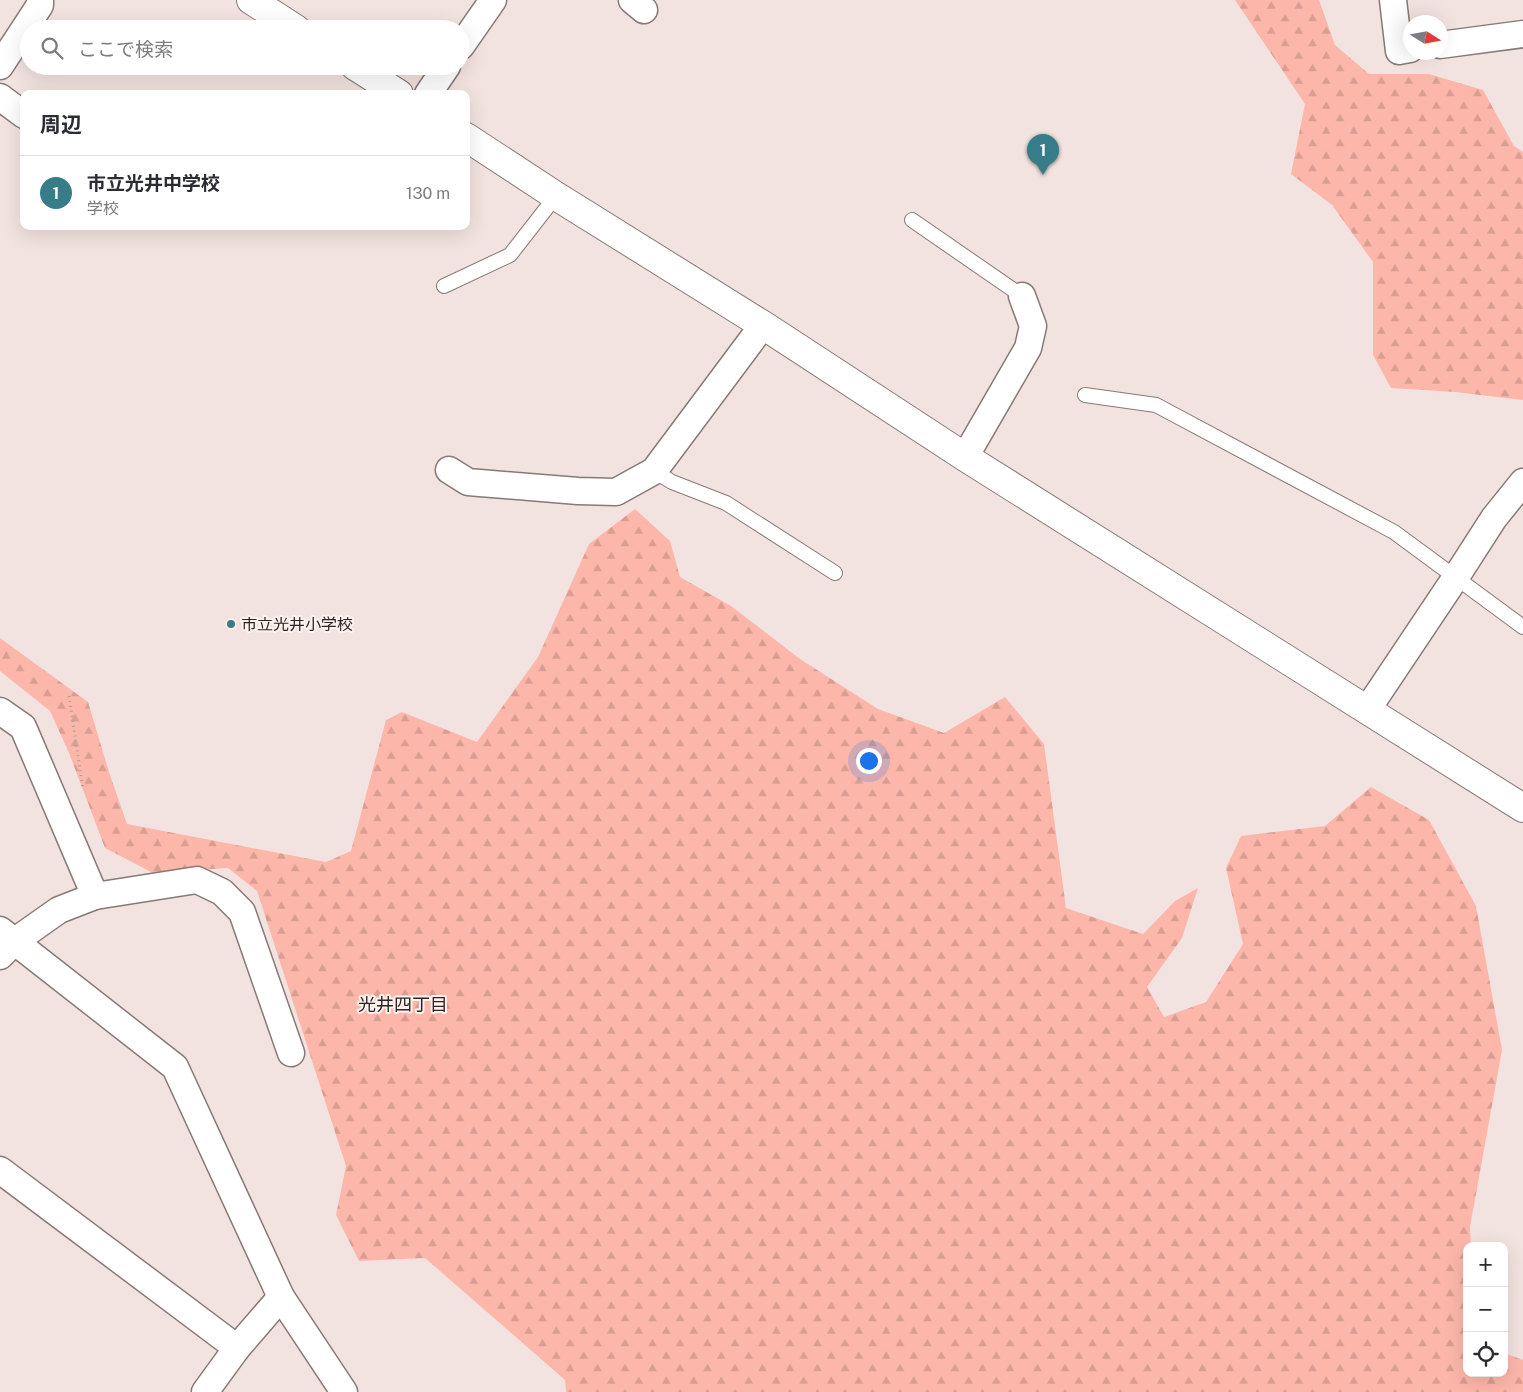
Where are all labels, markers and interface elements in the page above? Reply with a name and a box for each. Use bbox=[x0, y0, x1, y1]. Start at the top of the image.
north arrow bbox=[1403, 15, 1448, 60]
search box bbox=[20, 20, 470, 75]
icon: search bbox=[38, 34, 66, 62]
text: ここで検索 bbox=[78, 38, 173, 60]
text: 周辺 bbox=[40, 112, 82, 137]
pin: 1 bbox=[1027, 134, 1059, 175]
text: 市立光井中学校 bbox=[87, 172, 220, 194]
text: 1 bbox=[53, 184, 59, 203]
text: 130 m bbox=[406, 184, 450, 203]
text: 学校 bbox=[87, 199, 119, 218]
place label: 市立光井小学校 bbox=[241, 615, 353, 634]
marker: 市立光井小学校 bbox=[225, 618, 237, 630]
your location bbox=[856, 748, 882, 774]
district label: 光井四丁目 bbox=[358, 994, 448, 1015]
map controls bbox=[1463, 1242, 1508, 1377]
button: + bbox=[1463, 1242, 1508, 1287]
button: − bbox=[1463, 1287, 1508, 1332]
button: locate bbox=[1463, 1332, 1508, 1377]

